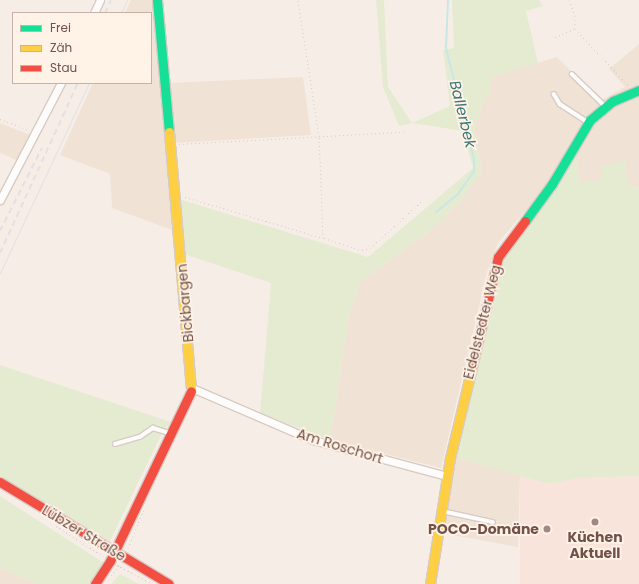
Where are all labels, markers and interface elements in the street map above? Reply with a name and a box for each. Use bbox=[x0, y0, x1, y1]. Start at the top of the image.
legend bbox=[12, 12, 152, 84]
text: Frei bbox=[50, 19, 71, 36]
text: Zäh bbox=[50, 39, 72, 56]
text: Stau bbox=[50, 59, 77, 76]
water label: Ballerbek bbox=[446, 78, 480, 150]
street label: Bickbargen bbox=[173, 263, 197, 343]
street label: Eidelstedter Weg bbox=[460, 263, 504, 381]
street label: Am Roschort bbox=[295, 425, 385, 467]
street label: Lübzer Straße bbox=[39, 501, 129, 565]
marker: Küchen Aktuell bbox=[590, 517, 600, 527]
place label: POCO-Domäne bbox=[428, 521, 539, 537]
marker: POCO-Domäne bbox=[542, 524, 552, 534]
place label: Küchen Aktuell bbox=[567, 529, 623, 562]

